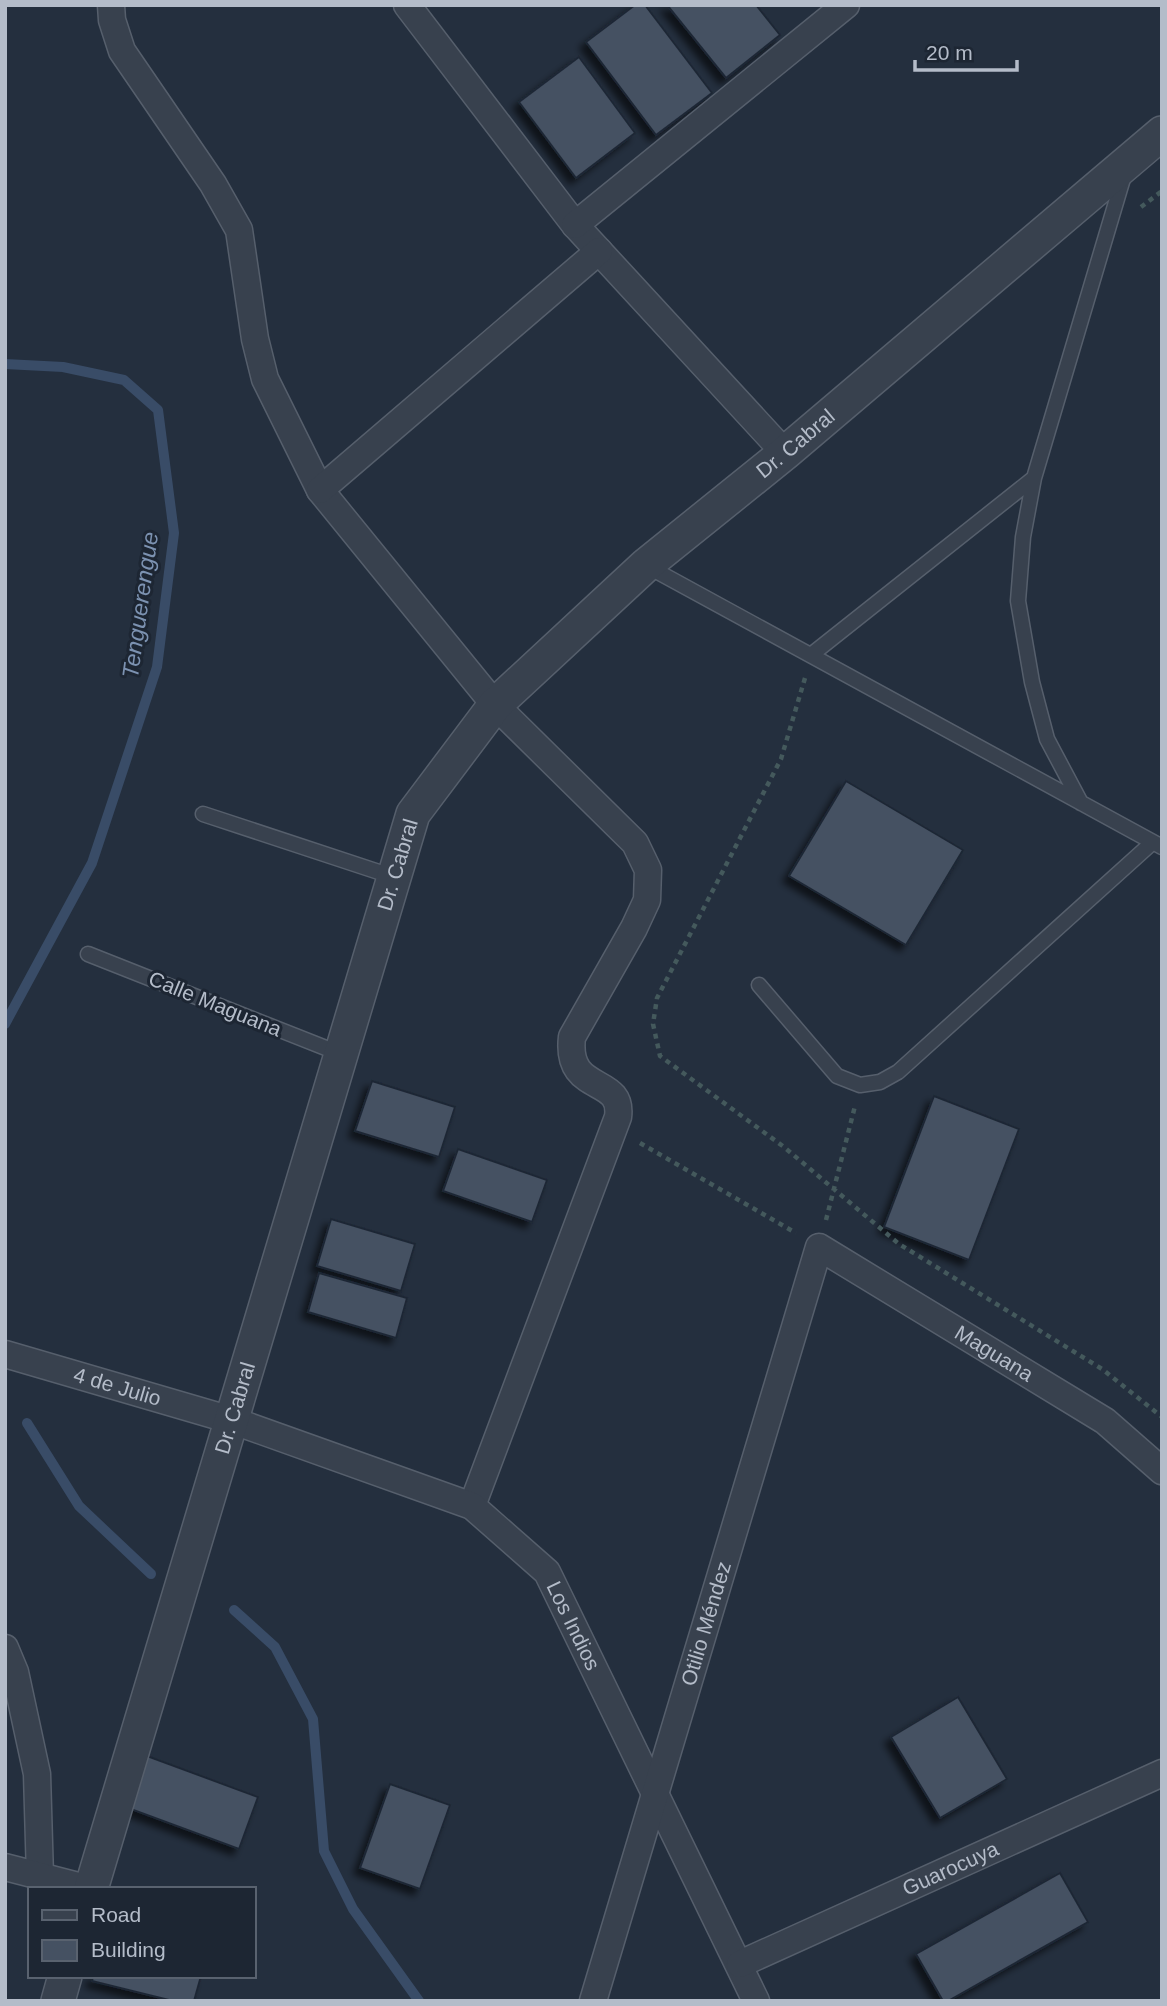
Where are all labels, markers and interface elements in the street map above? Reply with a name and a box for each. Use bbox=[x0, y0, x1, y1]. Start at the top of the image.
scale bar bbox=[915, 28, 1016, 72]
text: 20 m bbox=[926, 41, 973, 64]
street label: Dr. Cabral bbox=[752, 404, 839, 482]
water label: Tenguerengue bbox=[117, 530, 163, 680]
street label: Dr. Cabral bbox=[373, 816, 422, 913]
street label: Calle Maguana bbox=[145, 966, 285, 1041]
street label: Maguana bbox=[951, 1320, 1038, 1386]
street label: Dr. Cabral bbox=[210, 1359, 259, 1457]
street label: 4 de Julio bbox=[71, 1363, 164, 1410]
street label: Otilio Méndez bbox=[676, 1559, 735, 1688]
street label: Los Indios bbox=[542, 1577, 605, 1674]
street label: Guarocuya bbox=[899, 1836, 1002, 1900]
legend bbox=[28, 1887, 256, 1978]
text: Road bbox=[91, 1903, 141, 1926]
text: Building bbox=[91, 1938, 166, 1961]

